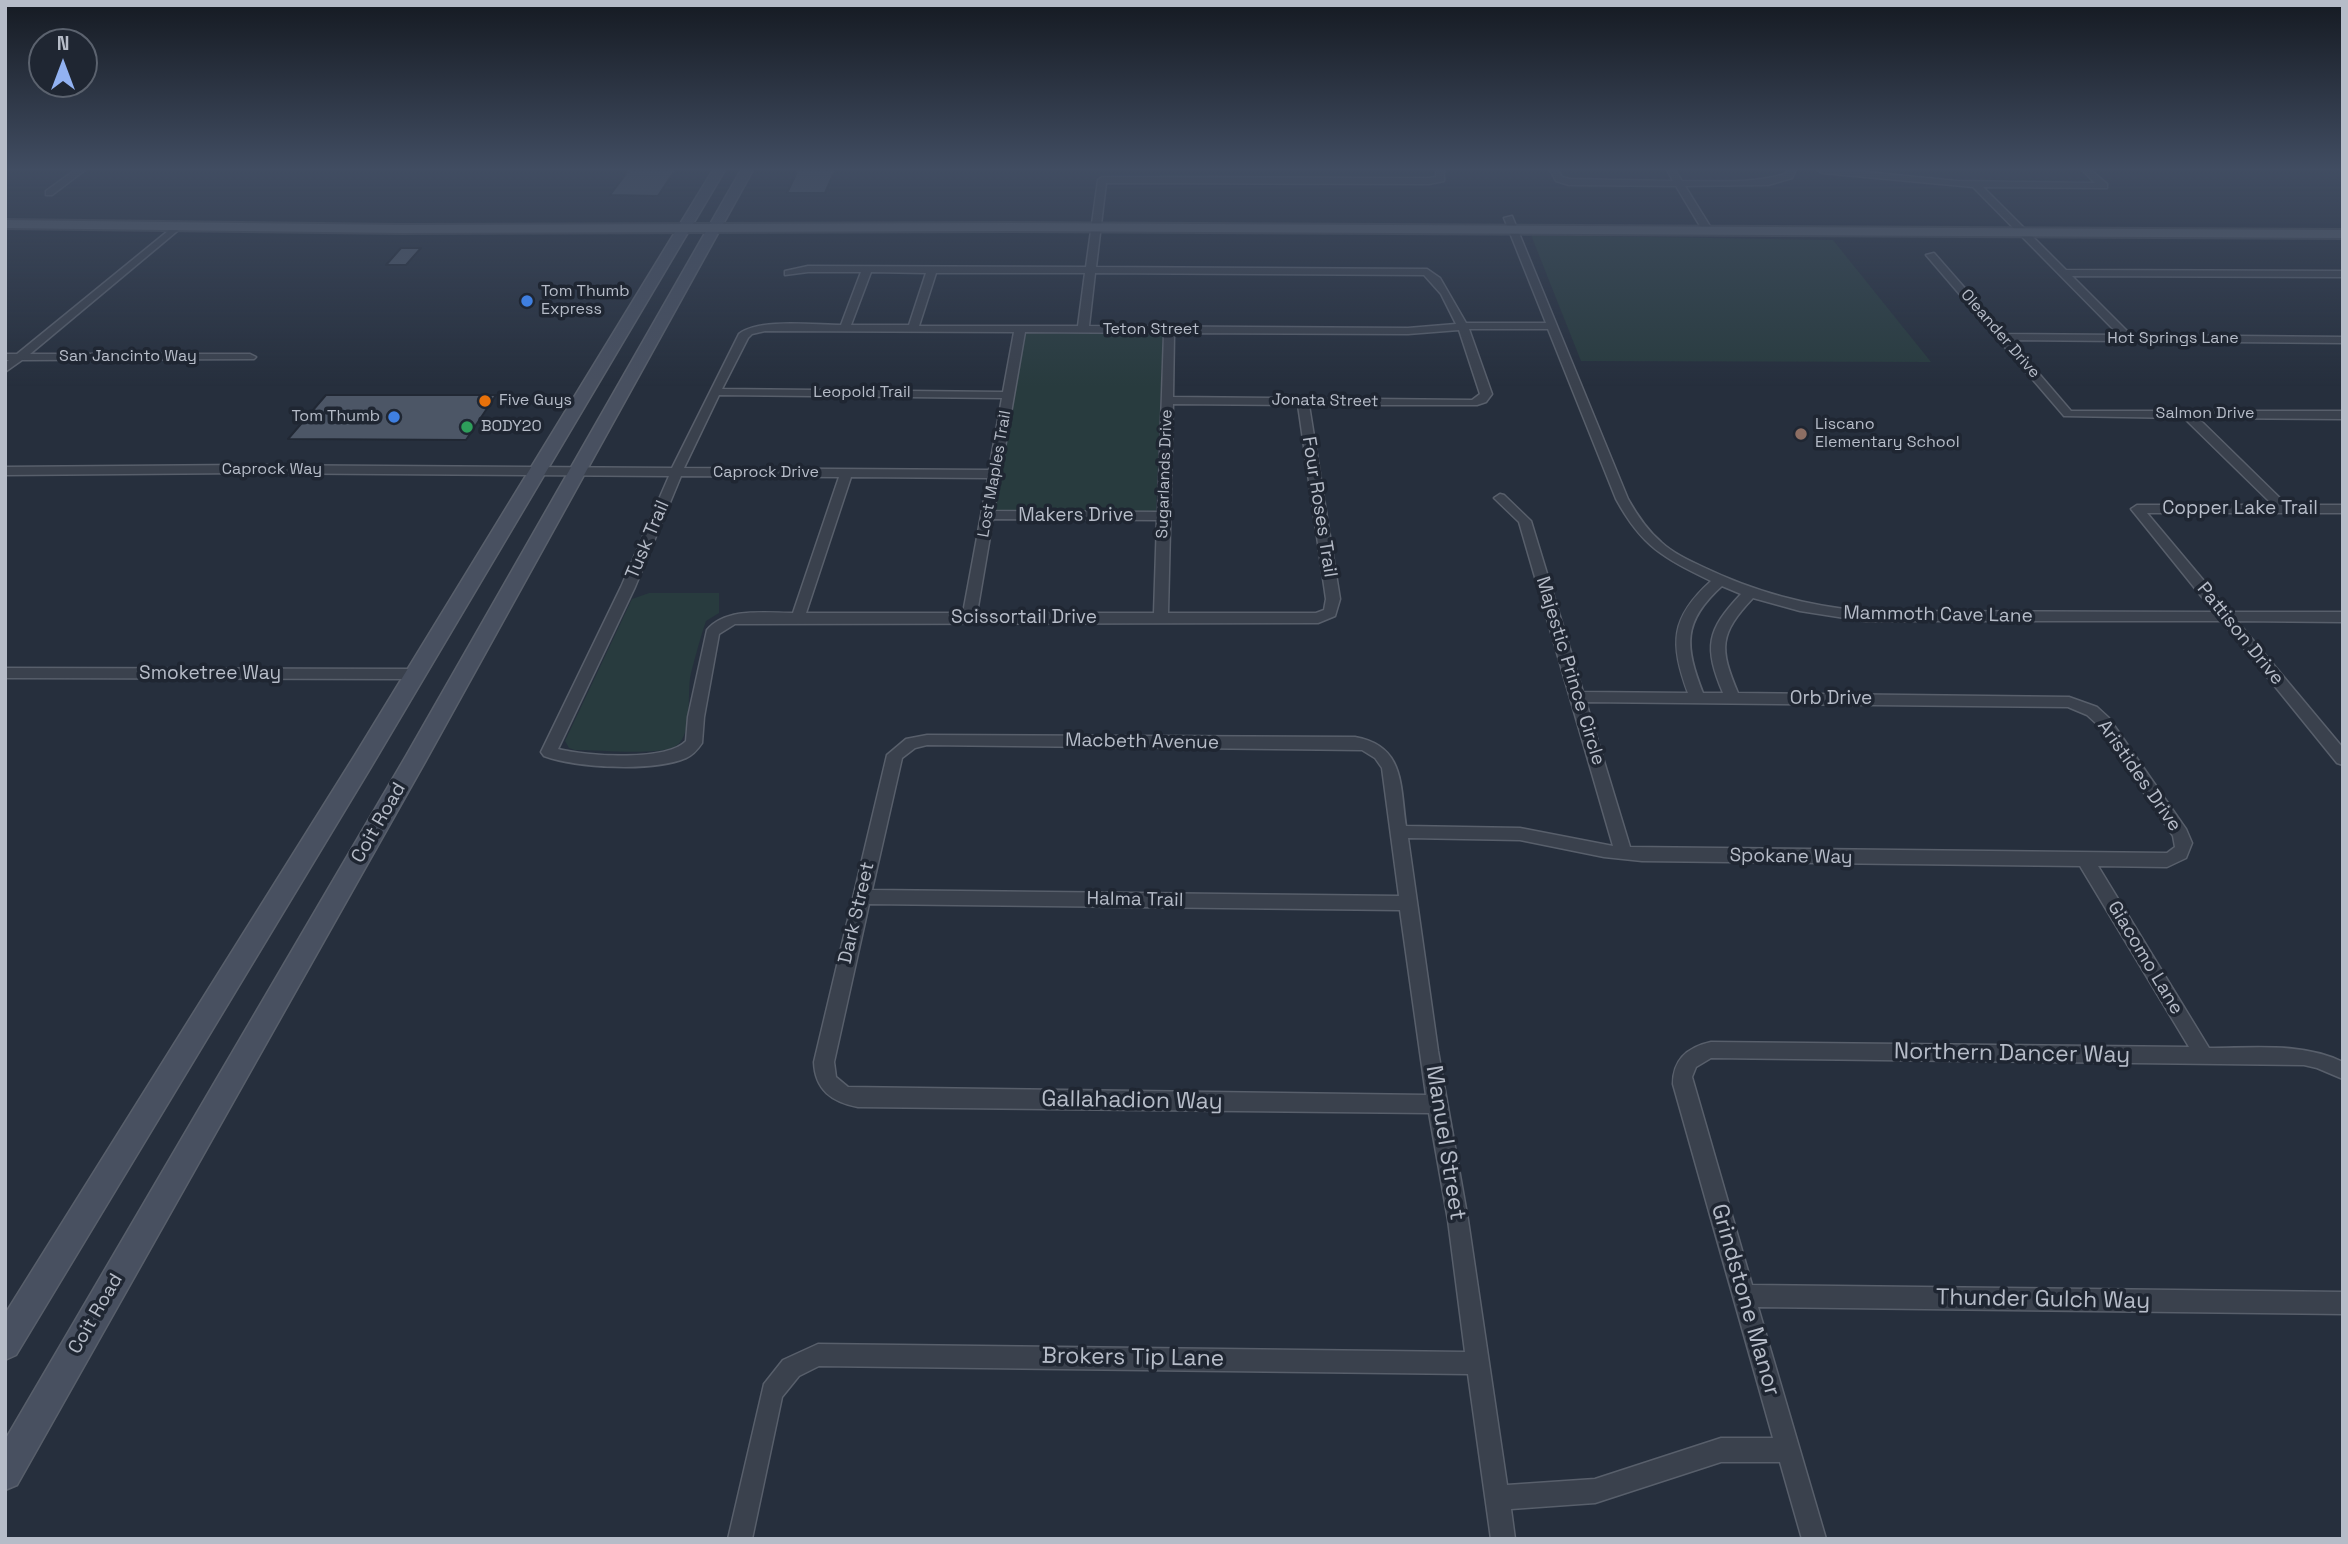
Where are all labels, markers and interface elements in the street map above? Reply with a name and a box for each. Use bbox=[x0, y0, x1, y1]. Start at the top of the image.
north arrow bbox=[28, 28, 98, 98]
text: N bbox=[57, 31, 69, 56]
place label: Tom Thumb Express bbox=[541, 282, 630, 320]
street label: Oleander Drive bbox=[1956, 286, 2044, 382]
marker: Tom Thumb Express bbox=[519, 293, 535, 309]
street label: Teton Street bbox=[1103, 320, 1199, 340]
street label: Hot Springs Lane bbox=[2107, 329, 2239, 349]
street label: San Jancinto Way bbox=[59, 347, 197, 367]
street label: Leopold Trail bbox=[813, 383, 911, 403]
street label: Jonata Street bbox=[1271, 390, 1379, 412]
place label: Five Guys bbox=[499, 391, 572, 411]
marker: Five Guys bbox=[477, 393, 493, 409]
street label: Salmon Drive bbox=[2156, 404, 2254, 424]
place label: Tom Thumb bbox=[291, 407, 380, 427]
marker: Tom Thumb bbox=[386, 409, 402, 425]
street label: Lost Maples Trail bbox=[974, 409, 1016, 539]
street label: Sugarlands Drive bbox=[1153, 409, 1177, 539]
place label: Liscano Elementary School bbox=[1815, 415, 1960, 453]
place label: BODY20 bbox=[481, 417, 542, 437]
marker: BODY20 bbox=[459, 419, 475, 435]
marker: Liscano Elementary School bbox=[1793, 426, 1809, 442]
street label: Four Roses Trail bbox=[1297, 435, 1341, 579]
street label: Caprock Way bbox=[222, 460, 322, 480]
street label: Caprock Drive bbox=[713, 463, 819, 483]
street label: Tusk Trail bbox=[621, 497, 675, 583]
street label: Copper Lake Trail bbox=[2162, 498, 2318, 520]
street label: Makers Drive bbox=[1018, 505, 1134, 527]
street label: Majestic Prince Circle bbox=[1530, 574, 1610, 768]
street label: Pattison Drive bbox=[2192, 578, 2288, 690]
street label: Mammoth Cave Lane bbox=[1843, 602, 2033, 628]
street label: Scissortail Drive bbox=[951, 607, 1097, 629]
street label: Smoketree Way bbox=[139, 663, 281, 685]
street label: Orb Drive bbox=[1790, 688, 1872, 710]
street label: Aristides Drive bbox=[2092, 716, 2186, 836]
street label: Macbeth Avenue bbox=[1065, 729, 1219, 755]
street label: Coit Road bbox=[347, 779, 411, 867]
street label: Spokane Way bbox=[1729, 845, 1853, 869]
street label: Dark Street bbox=[834, 860, 880, 966]
street label: Halma Trail bbox=[1086, 888, 1184, 912]
street label: Giacomo Lane bbox=[2102, 897, 2188, 1019]
street label: Northern Dancer Way bbox=[1893, 1038, 2131, 1070]
street label: Manuel Street bbox=[1419, 1064, 1471, 1222]
street label: Gallahadion Way bbox=[1041, 1086, 1223, 1116]
street label: Grindstone Manor bbox=[1704, 1201, 1786, 1399]
street label: Coit Road bbox=[64, 1270, 128, 1358]
street label: Thunder Gulch Way bbox=[1936, 1284, 2150, 1316]
street label: Brokers Tip Lane bbox=[1041, 1343, 1225, 1373]

